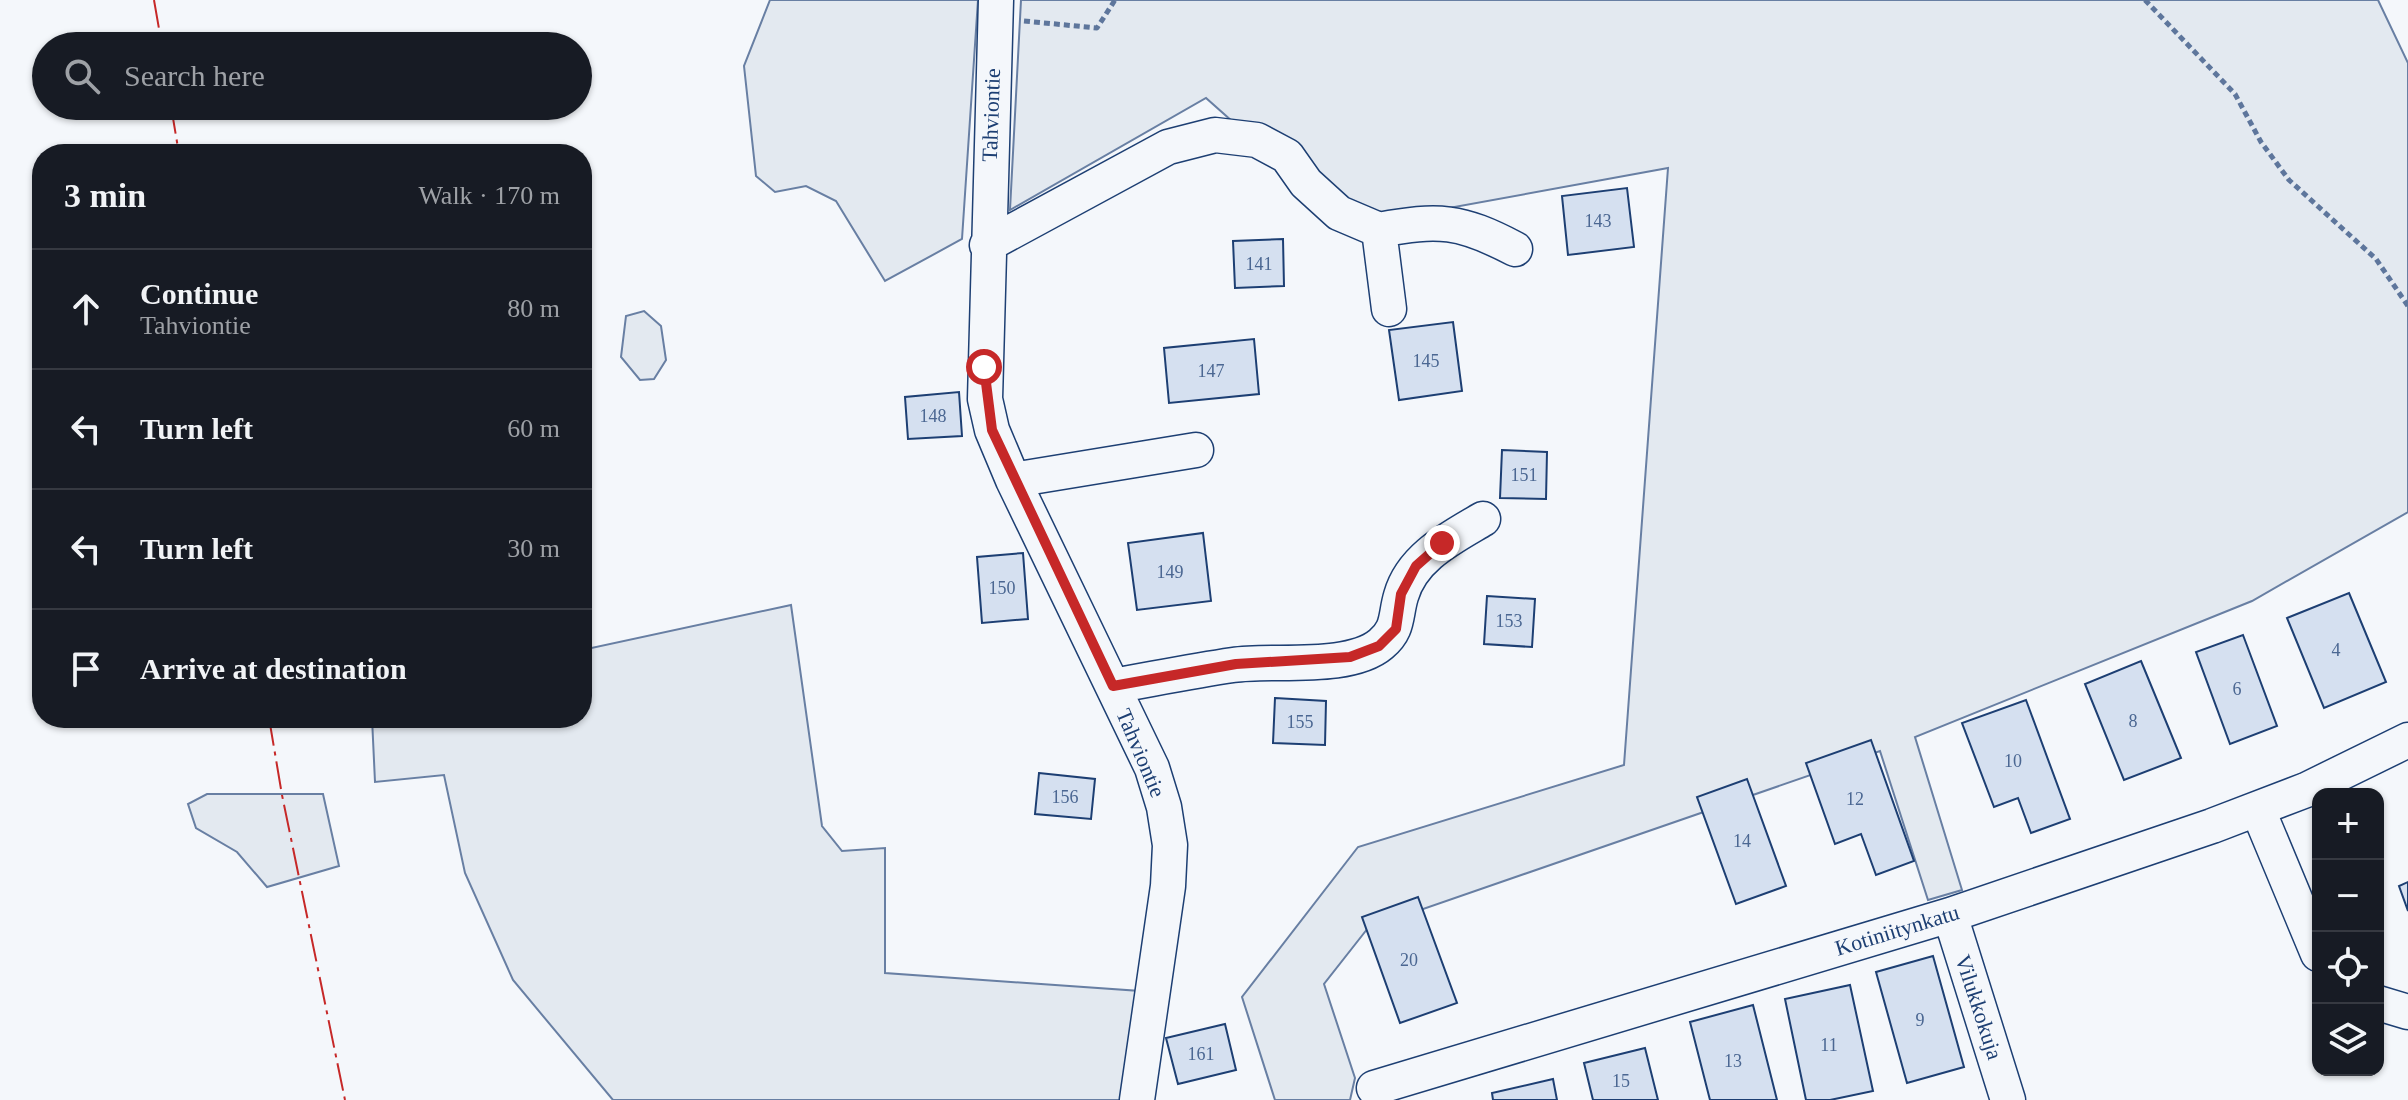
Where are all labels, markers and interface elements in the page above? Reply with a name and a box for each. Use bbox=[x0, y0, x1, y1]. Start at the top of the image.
search box bbox=[32, 32, 592, 120]
icon: search bbox=[60, 54, 104, 98]
text: Search here bbox=[124, 59, 265, 92]
street label: Tahviontie bbox=[977, 68, 1005, 162]
text: 3 min bbox=[64, 177, 146, 214]
text: Walk · 170 m bbox=[418, 181, 560, 210]
house number: 143 bbox=[1585, 211, 1612, 231]
house number: 141 bbox=[1246, 254, 1273, 274]
text: Continue bbox=[140, 277, 258, 310]
icon: ahead bbox=[64, 287, 108, 331]
text: 80 m bbox=[507, 294, 560, 323]
text: Tahviontie bbox=[140, 311, 251, 340]
route start bbox=[966, 349, 1002, 385]
house number: 145 bbox=[1413, 351, 1440, 371]
house number: 147 bbox=[1198, 361, 1225, 381]
house number: 148 bbox=[920, 406, 947, 426]
icon: left bbox=[64, 407, 108, 451]
text: Turn left bbox=[140, 412, 253, 445]
text: 60 m bbox=[507, 414, 560, 443]
house number: 151 bbox=[1511, 465, 1538, 485]
route end bbox=[1424, 525, 1460, 561]
icon: left bbox=[64, 527, 108, 571]
text: Turn left bbox=[140, 532, 253, 565]
text: 30 m bbox=[507, 534, 560, 563]
house number: 149 bbox=[1157, 562, 1184, 582]
house number: 150 bbox=[989, 578, 1016, 598]
house number: 153 bbox=[1496, 611, 1523, 631]
house number: 4 bbox=[2332, 640, 2341, 660]
icon: arrive bbox=[64, 647, 108, 691]
text: Arrive at destination bbox=[140, 652, 407, 685]
house number: 6 bbox=[2233, 679, 2242, 699]
street label: Tahviontie bbox=[1111, 705, 1171, 801]
house number: 8 bbox=[2129, 711, 2138, 731]
house number: 155 bbox=[1287, 712, 1314, 732]
house number: 10 bbox=[2004, 751, 2022, 771]
house number: 156 bbox=[1052, 787, 1079, 807]
map controls bbox=[2312, 788, 2384, 1076]
button: + bbox=[2312, 788, 2384, 860]
house number: 12 bbox=[1846, 789, 1864, 809]
house number: 14 bbox=[1733, 831, 1751, 851]
button: − bbox=[2312, 860, 2384, 932]
street label: Kotiniitynkatu bbox=[1832, 899, 1962, 961]
button: locate bbox=[2312, 932, 2384, 1004]
house number: 20 bbox=[1400, 950, 1418, 970]
street label: Vilukkokuja bbox=[1950, 951, 2008, 1063]
button: layers bbox=[2312, 1004, 2384, 1076]
house number: 9 bbox=[1916, 1010, 1925, 1030]
house number: 11 bbox=[1820, 1035, 1838, 1055]
house number: 161 bbox=[1188, 1044, 1215, 1064]
house number: 13 bbox=[1724, 1051, 1742, 1071]
house number: 15 bbox=[1612, 1071, 1630, 1091]

